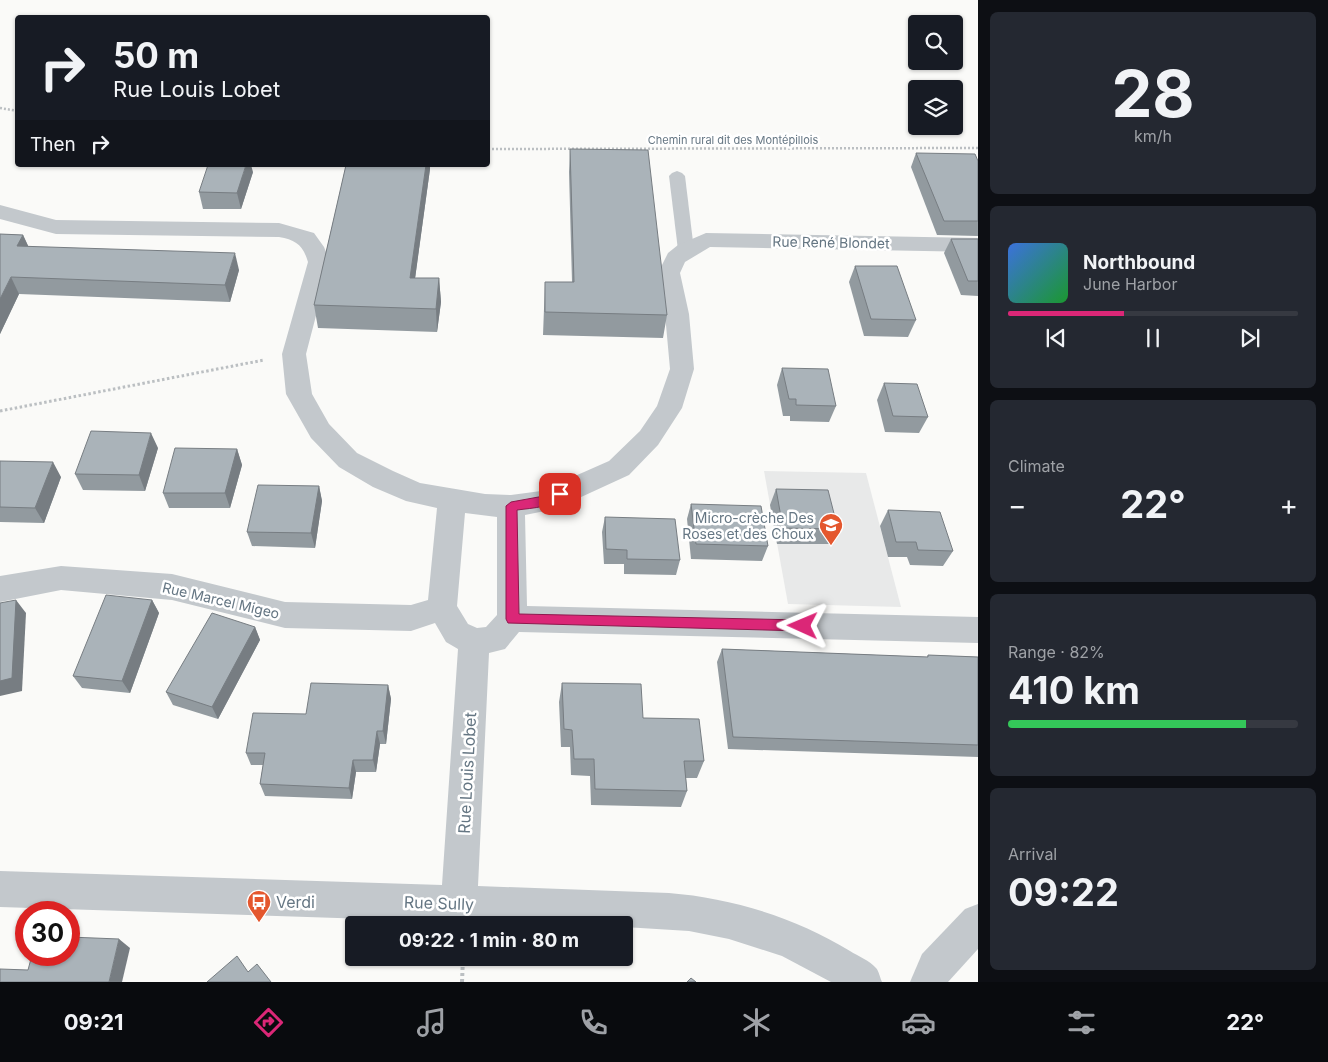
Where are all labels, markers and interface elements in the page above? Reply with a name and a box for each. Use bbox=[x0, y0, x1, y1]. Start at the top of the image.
map controls bbox=[908, 15, 963, 135]
button: search bbox=[908, 15, 963, 70]
text: 50 m bbox=[113, 34, 199, 76]
icon: right bbox=[30, 35, 95, 100]
text: 28 bbox=[1111, 54, 1195, 133]
text: Rue Louis Lobet bbox=[113, 76, 280, 102]
button: layers bbox=[908, 80, 963, 135]
text: km/h bbox=[1134, 126, 1172, 146]
icon: right bbox=[86, 130, 114, 158]
text: Then bbox=[30, 133, 76, 156]
street label: Chemin rural dit des Montépillois bbox=[648, 133, 818, 147]
street label: Rue René Blondet bbox=[772, 232, 890, 252]
text: Northbound bbox=[1083, 251, 1195, 274]
text: June Harbor bbox=[1083, 274, 1177, 294]
icon: previous bbox=[1042, 324, 1070, 352]
icon: pause bbox=[1139, 324, 1167, 352]
icon: next bbox=[1236, 324, 1264, 352]
text: Climate bbox=[1008, 456, 1065, 476]
pin bbox=[539, 473, 581, 515]
icon: arrive bbox=[546, 480, 574, 508]
text: 22° bbox=[1120, 481, 1186, 527]
text: − bbox=[1008, 488, 1027, 522]
text: + bbox=[1279, 488, 1298, 522]
place label: Micro-crèche Des Roses et des Choux bbox=[682, 509, 814, 542]
school or university icon: Micro-crèche Des Roses et des Choux bbox=[818, 512, 844, 546]
street label: Rue Marcel Migeo bbox=[161, 578, 281, 622]
position arrow bbox=[776, 599, 828, 651]
text: Range · 82% bbox=[1008, 642, 1105, 662]
text: 410 km bbox=[1008, 667, 1140, 713]
street label: Rue Louis Lobet bbox=[454, 712, 480, 834]
text: Arrival bbox=[1008, 844, 1057, 864]
text: 09:22 bbox=[1008, 869, 1119, 915]
bus stop icon: Verdi bbox=[246, 889, 272, 923]
place label: Verdi bbox=[276, 892, 315, 912]
street label: Rue Sully bbox=[404, 892, 474, 914]
speed limit sign: 30 bbox=[15, 901, 80, 966]
text: 09:22 · 1 min · 80 m bbox=[399, 929, 579, 952]
icon: directions bbox=[251, 1005, 286, 1040]
icon: music bbox=[414, 1005, 449, 1040]
icon: phone bbox=[576, 1005, 611, 1040]
icon: climate bbox=[739, 1005, 774, 1040]
icon: car bbox=[901, 1005, 936, 1040]
icon: filters bbox=[1064, 1005, 1099, 1040]
text: 09:21 bbox=[64, 1009, 124, 1035]
text: 22° bbox=[1226, 1009, 1264, 1035]

